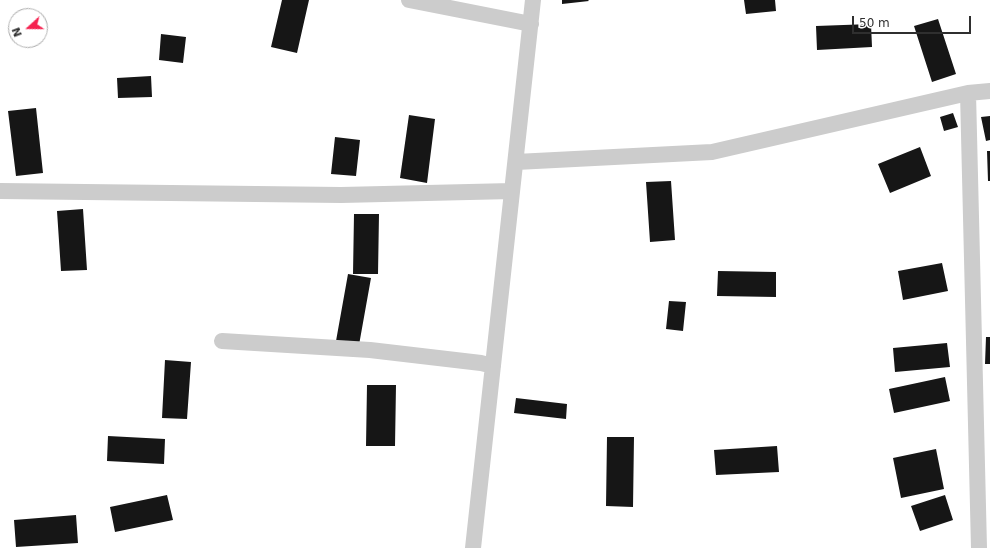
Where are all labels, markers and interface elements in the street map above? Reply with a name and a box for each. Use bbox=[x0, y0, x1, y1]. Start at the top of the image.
north arrow bbox=[8, 8, 48, 48]
scale bar bbox=[854, 8, 973, 34]
text: 50 m bbox=[859, 16, 890, 30]
text: N bbox=[10, 25, 25, 39]

